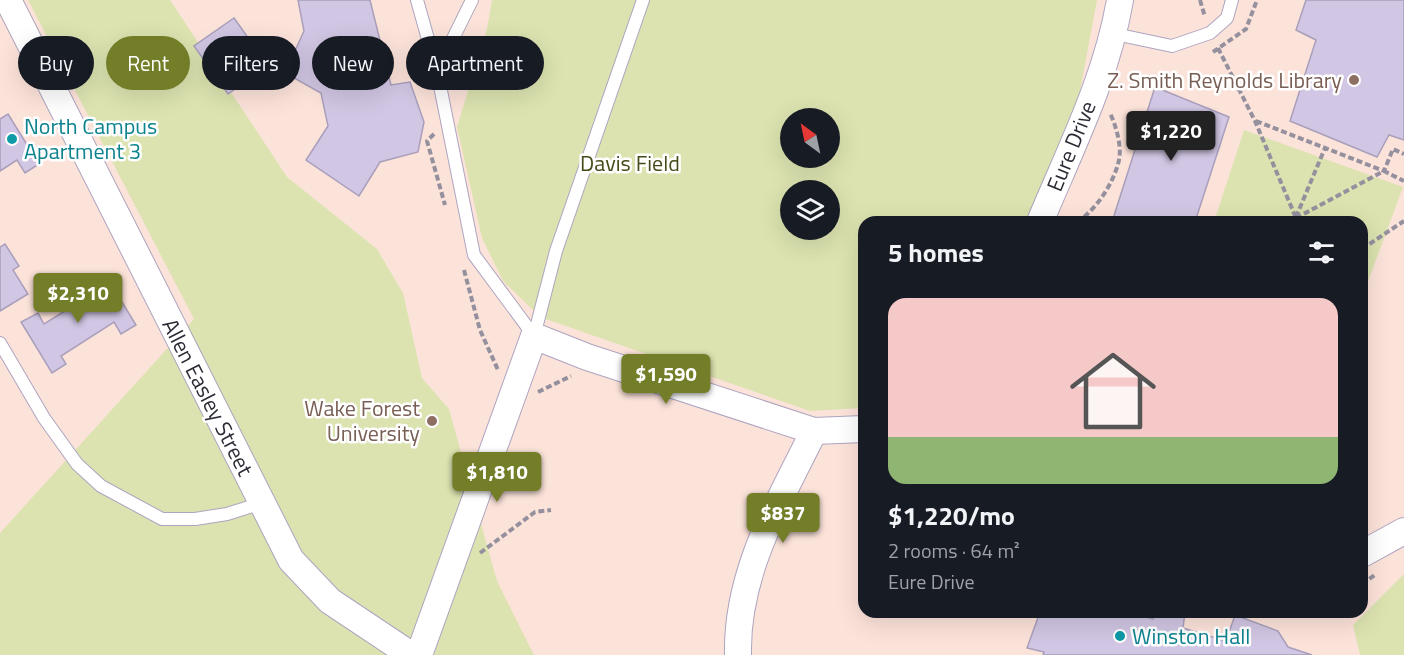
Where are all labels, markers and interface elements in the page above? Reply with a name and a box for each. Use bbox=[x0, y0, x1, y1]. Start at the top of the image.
chip: Buy bbox=[18, 36, 94, 90]
chip: Rent bbox=[106, 36, 190, 90]
chip: Filters bbox=[202, 36, 300, 90]
chip: New bbox=[312, 36, 394, 90]
chip: Apartment bbox=[406, 36, 544, 90]
place label: Z. Smith Reynolds Library bbox=[1107, 63, 1342, 97]
marker: Z. Smith Reynolds Library bbox=[1347, 73, 1361, 87]
street label: Eure Drive bbox=[1037, 96, 1105, 196]
north arrow bbox=[780, 108, 840, 168]
map controls bbox=[780, 108, 840, 240]
place label: North Campus Apartment 3 bbox=[24, 109, 157, 168]
pin: $1,220 bbox=[1122, 111, 1220, 162]
text: $1,220 bbox=[1140, 115, 1202, 146]
marker: North Campus Apartment 3 bbox=[5, 132, 19, 146]
park label: Davis Field bbox=[580, 146, 680, 180]
button: layers bbox=[780, 180, 840, 240]
text: 5 homes bbox=[888, 233, 984, 272]
icon: filters bbox=[1305, 236, 1338, 269]
pin: $2,310 bbox=[29, 273, 127, 324]
text: $2,310 bbox=[47, 277, 109, 308]
street label: Allen Easley Street bbox=[154, 312, 262, 482]
icon: home bbox=[1059, 337, 1167, 445]
pin: $1,590 bbox=[617, 354, 715, 405]
text: $1,590 bbox=[635, 358, 697, 389]
place label: Wake Forest University bbox=[304, 391, 420, 450]
marker: Wake Forest University bbox=[425, 414, 439, 428]
pin: $1,810 bbox=[448, 452, 546, 503]
text: $1,810 bbox=[466, 456, 528, 487]
pin: $837 bbox=[747, 493, 819, 544]
text: $1,220/mo bbox=[888, 496, 1015, 535]
text: $837 bbox=[761, 497, 805, 528]
text: 2 rooms · 64 m² bbox=[888, 535, 1020, 566]
text: Eure Drive bbox=[888, 566, 974, 597]
place label: Winston Hall bbox=[1132, 619, 1250, 653]
marker: Winston Hall bbox=[1113, 629, 1127, 643]

